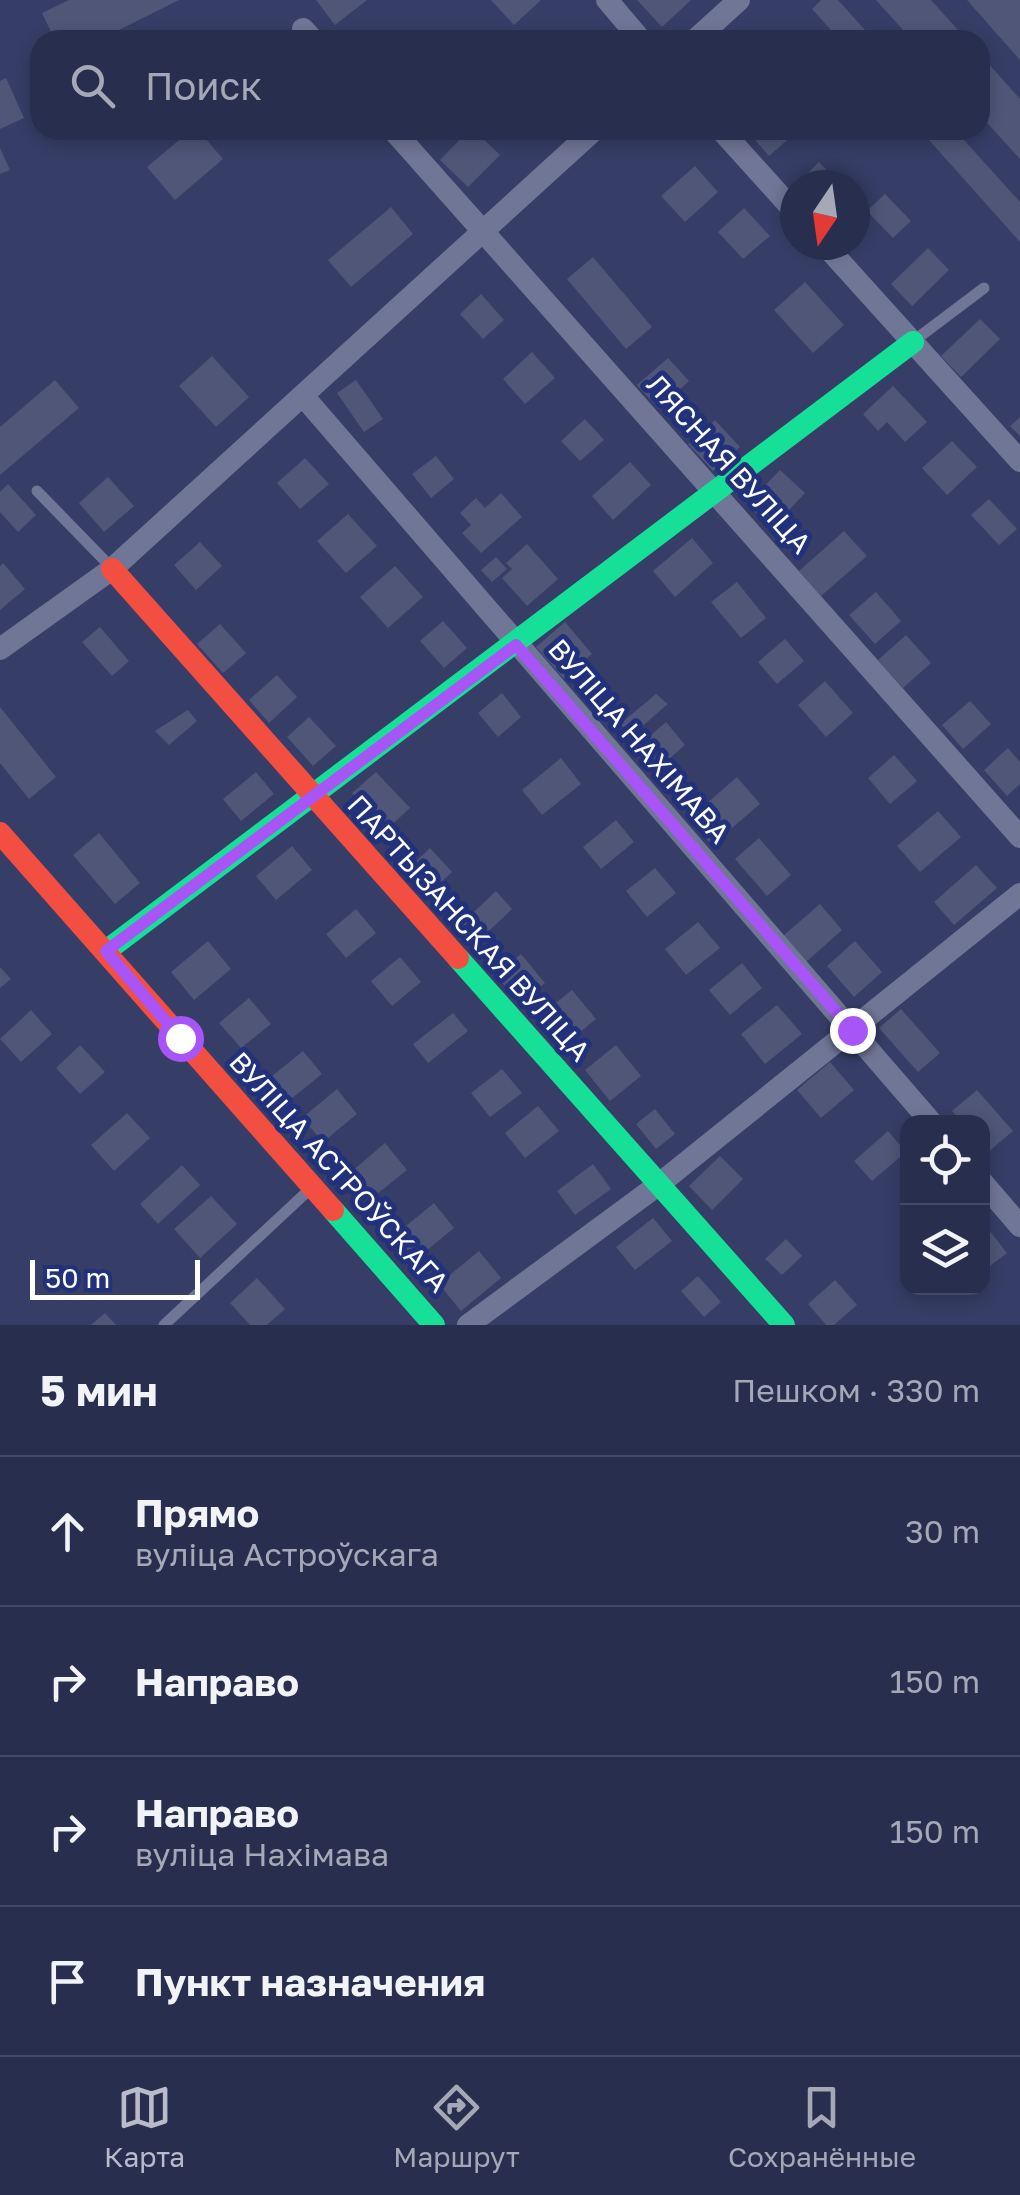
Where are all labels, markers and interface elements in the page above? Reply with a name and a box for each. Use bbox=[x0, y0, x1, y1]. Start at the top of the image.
search box bbox=[30, 30, 990, 140]
icon: search bbox=[65, 58, 120, 113]
text: Поиск bbox=[145, 63, 262, 108]
north arrow bbox=[780, 170, 870, 260]
street label: ЛЯСНАЯ ВУЛІЦА bbox=[640, 368, 818, 560]
street label: ВУЛІЦА НАХІМАВА bbox=[542, 632, 737, 849]
street label: ПАРТЫЗАНСКАЯ ВУЛІЦА bbox=[341, 788, 598, 1068]
route end bbox=[830, 1008, 876, 1054]
route start bbox=[158, 1016, 204, 1062]
street label: ВУЛІЦА АСТРОЎСКАГА bbox=[223, 1045, 456, 1299]
map controls bbox=[900, 1115, 990, 1295]
button: locate bbox=[900, 1115, 990, 1205]
button: layers bbox=[900, 1205, 990, 1295]
scale bar bbox=[30, 1255, 200, 1300]
text: 50 m bbox=[45, 1261, 110, 1294]
text: 5 мин bbox=[40, 1365, 158, 1415]
text: Пешком · 330 m bbox=[732, 1371, 980, 1409]
text: Прямо bbox=[135, 1490, 259, 1535]
icon: ahead bbox=[40, 1504, 95, 1559]
text: 30 m bbox=[905, 1512, 980, 1550]
text: вуліца Астроўскага bbox=[135, 1535, 439, 1573]
icon: right bbox=[40, 1654, 95, 1709]
text: Направо bbox=[135, 1659, 299, 1704]
text: 150 m bbox=[890, 1662, 980, 1700]
text: Направо bbox=[135, 1790, 299, 1835]
icon: right bbox=[40, 1804, 95, 1859]
text: 150 m bbox=[890, 1812, 980, 1850]
text: вуліца Нахімава bbox=[135, 1835, 389, 1873]
icon: arrive bbox=[40, 1954, 95, 2009]
text: Пункт назначения bbox=[135, 1959, 485, 2004]
tab: Карта bbox=[104, 2080, 185, 2173]
tab: Маршрут bbox=[393, 2080, 520, 2173]
tab: Сохранённые bbox=[728, 2080, 916, 2173]

